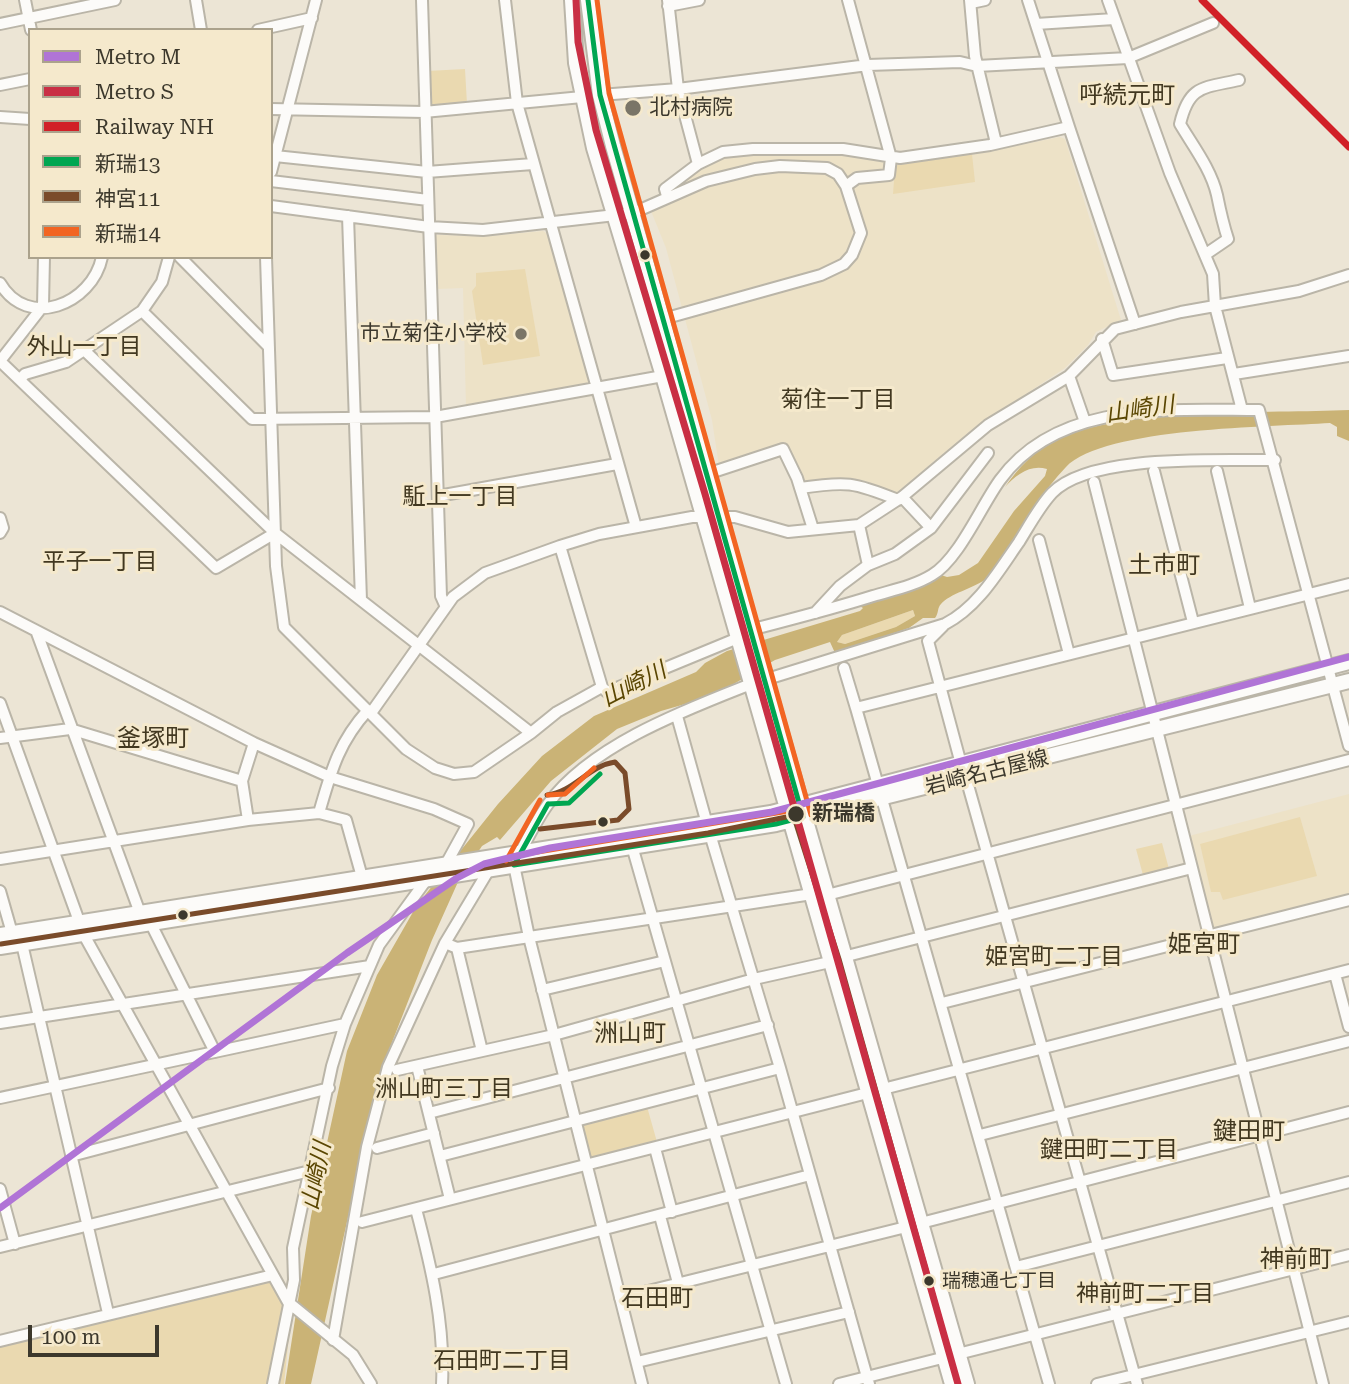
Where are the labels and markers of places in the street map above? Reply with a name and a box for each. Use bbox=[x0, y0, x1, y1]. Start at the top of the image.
place label: 北村病院 bbox=[649, 95, 733, 121]
marker: 北村病院 bbox=[623, 98, 643, 118]
unlabelled marker bbox=[638, 248, 652, 262]
place label: 市立菊住小学校 bbox=[360, 321, 507, 347]
marker: 市立菊住小学校 bbox=[513, 326, 529, 342]
place label: 新瑞橋 bbox=[812, 801, 875, 827]
marker: 新瑞橋 bbox=[786, 804, 806, 824]
unlabelled marker bbox=[596, 815, 610, 829]
unlabelled marker bbox=[176, 908, 190, 922]
place label: 瑞穂通七丁目 bbox=[942, 1270, 1056, 1292]
marker: 瑞穂通七丁目 bbox=[922, 1274, 936, 1288]

